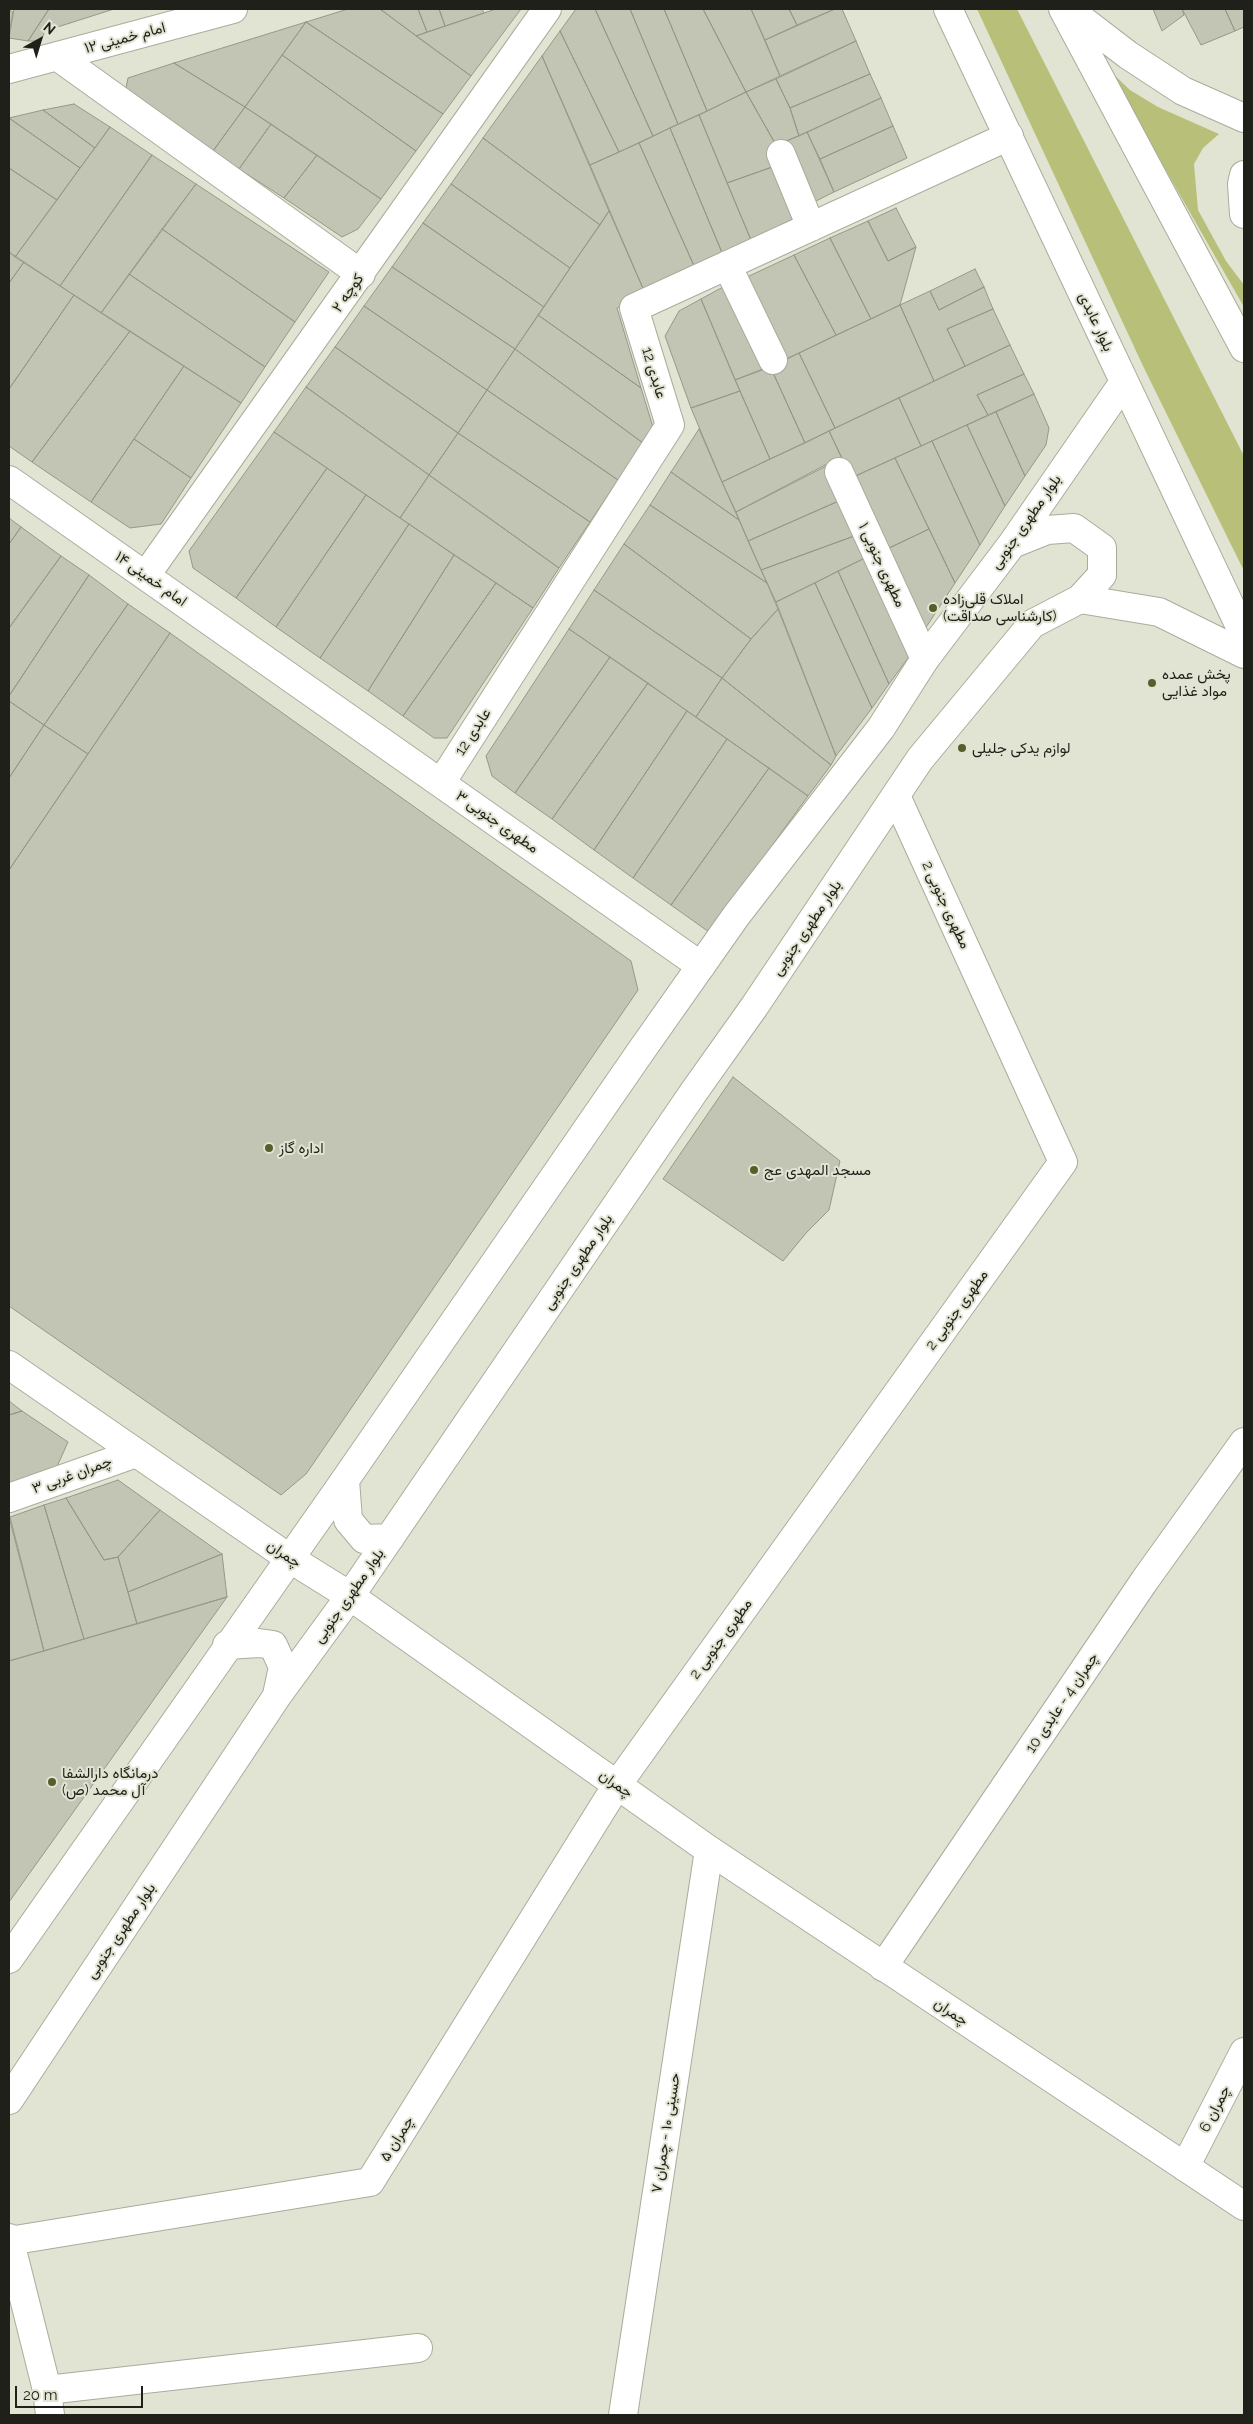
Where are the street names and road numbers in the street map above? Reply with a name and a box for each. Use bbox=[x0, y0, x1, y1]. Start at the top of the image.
street label: امام خمینی ۱۲ bbox=[83, 19, 167, 57]
street label: کوچه ۲ bbox=[328, 270, 368, 316]
street label: بلوار عابدی bbox=[1075, 290, 1117, 354]
street label: عابدی 12 bbox=[638, 345, 670, 401]
street label: بلوار مطهری جنوبی bbox=[987, 471, 1065, 573]
street label: مطهری جنوبی ۱ bbox=[855, 520, 909, 610]
street label: امام خمینی ۱۴ bbox=[112, 548, 190, 610]
street label: عابدی 12 bbox=[451, 705, 495, 759]
street label: مطهری جنوبی ۳ bbox=[452, 787, 542, 857]
street label: مطهری جنوبی 2 bbox=[918, 858, 974, 952]
street label: بلوار مطهری جنوبی bbox=[768, 877, 846, 979]
street label: بلوار مطهری جنوبی bbox=[539, 1211, 617, 1313]
street label: مطهری جنوبی 2 bbox=[922, 1266, 992, 1354]
street label: چمران غربی ۳ bbox=[30, 1452, 114, 1498]
street label: چمران bbox=[264, 1536, 304, 1572]
street label: بلوار مطهری جنوبی bbox=[310, 1545, 388, 1647]
street label: مطهری جنوبی 2 bbox=[686, 1595, 756, 1683]
street label: چمران 4 - عابدی 10 bbox=[1022, 1649, 1102, 1757]
street label: چمران bbox=[596, 1766, 636, 1802]
street label: بلوار مطهری جنوبی bbox=[82, 1880, 160, 1982]
street label: چمران bbox=[931, 1994, 971, 2030]
street label: حسينی ۱۰ - چمران ۷ bbox=[648, 2072, 684, 2194]
street label: چمران 6 bbox=[1196, 2083, 1234, 2135]
street label: چمران ۵ bbox=[376, 2113, 418, 2165]

